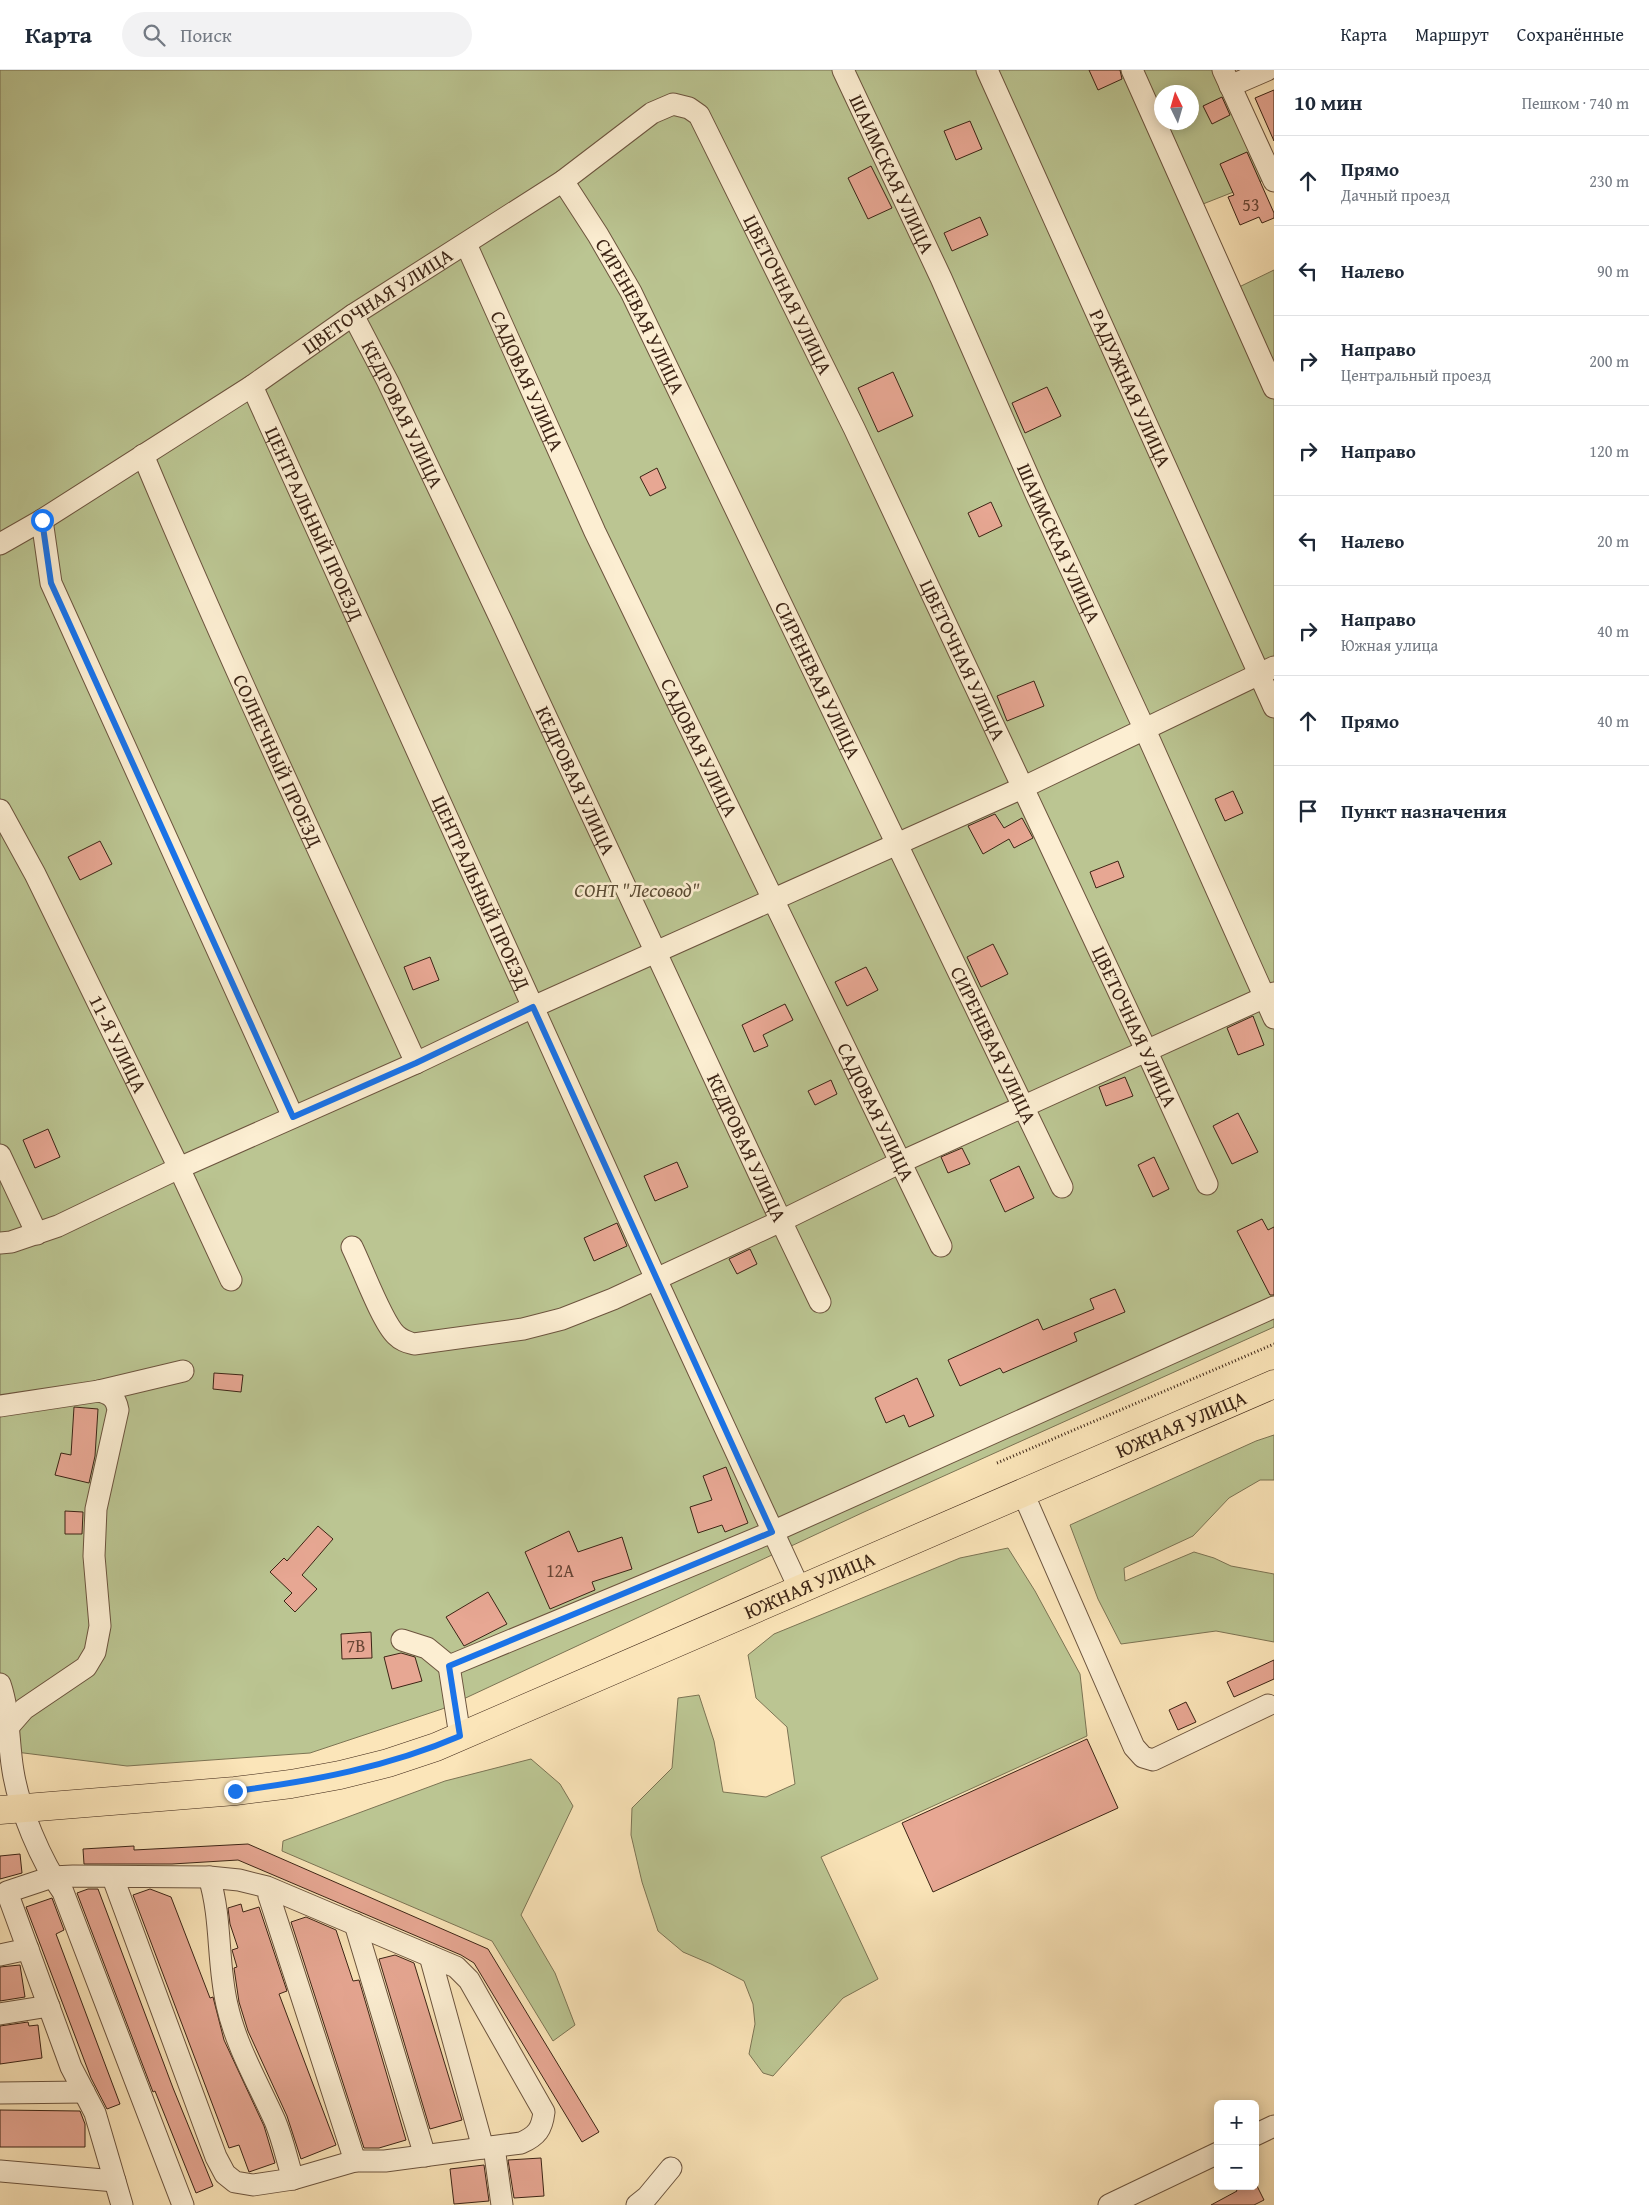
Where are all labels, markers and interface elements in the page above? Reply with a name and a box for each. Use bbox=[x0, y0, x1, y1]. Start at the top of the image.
search box bbox=[122, 12, 472, 57]
text: Карта bbox=[25, 17, 92, 52]
icon: search bbox=[140, 21, 168, 49]
text: Поиск bbox=[180, 21, 232, 49]
text: Карта bbox=[1341, 21, 1387, 48]
text: Маршрут bbox=[1415, 21, 1489, 48]
text: Сохранённые bbox=[1517, 21, 1624, 48]
north arrow bbox=[1154, 85, 1199, 130]
text: 10 мин bbox=[1294, 87, 1362, 118]
street label: ШАИМСКАЯ УЛИЦА bbox=[842, 89, 942, 258]
text: Пешком · 740 m bbox=[1522, 91, 1629, 115]
text: Прямо bbox=[1341, 155, 1399, 183]
icon: ahead bbox=[1294, 167, 1322, 195]
text: 230 m bbox=[1589, 169, 1629, 193]
text: Дачный проезд bbox=[1341, 183, 1450, 207]
house number: 53 bbox=[1242, 191, 1260, 218]
street label: ЦВЕТОЧНАЯ УЛИЦА bbox=[737, 210, 840, 379]
street label: СИРЕНЕВАЯ УЛИЦА bbox=[589, 232, 693, 399]
street label: ЦВЕТОЧНАЯ УЛИЦА bbox=[296, 240, 458, 361]
icon: left bbox=[1294, 257, 1322, 285]
text: Налево bbox=[1341, 257, 1404, 285]
text: 90 m bbox=[1597, 259, 1629, 283]
street label: РАДУЖНАЯ УЛИЦА bbox=[1083, 304, 1179, 472]
street label: САДОВАЯ УЛИЦА bbox=[484, 306, 572, 456]
street label: КЕДРОВАЯ УЛИЦА bbox=[355, 335, 451, 493]
text: Направо bbox=[1341, 335, 1416, 363]
icon: right bbox=[1294, 347, 1322, 375]
text: 200 m bbox=[1589, 349, 1629, 373]
text: Центральный проезд bbox=[1341, 363, 1491, 387]
street label: ЦЕНТРАЛЬНЫЙ ПРОЕЗД bbox=[258, 422, 371, 625]
icon: right bbox=[1294, 437, 1322, 465]
text: Направо bbox=[1341, 437, 1416, 465]
text: 120 m bbox=[1589, 439, 1629, 463]
street label: ШАИМСКАЯ УЛИЦА bbox=[1010, 458, 1109, 627]
route start bbox=[31, 509, 54, 532]
icon: left bbox=[1294, 527, 1322, 555]
text: Налево bbox=[1341, 527, 1404, 555]
text: 20 m bbox=[1597, 529, 1629, 553]
street label: ЦВЕТОЧНАЯ УЛИЦА bbox=[913, 574, 1014, 745]
street label: СИРЕНЕВАЯ УЛИЦА bbox=[768, 596, 869, 764]
text: Направо bbox=[1341, 605, 1416, 633]
icon: right bbox=[1294, 617, 1322, 645]
text: 40 m bbox=[1597, 619, 1629, 643]
text: Южная улица bbox=[1341, 633, 1438, 657]
street label: СОЛНЕЧНЫЙ ПРОЕЗД bbox=[226, 669, 330, 852]
street label: САДОВАЯ УЛИЦА bbox=[654, 673, 746, 822]
street label: КЕДРОВАЯ УЛИЦА bbox=[529, 701, 623, 859]
icon: ahead bbox=[1294, 707, 1322, 735]
text: Прямо bbox=[1341, 707, 1399, 735]
text: 40 m bbox=[1597, 709, 1629, 733]
street label: ЦЕНТРАЛЬНЫЙ ПРОЕЗД bbox=[425, 791, 538, 994]
icon: arrive bbox=[1294, 797, 1322, 825]
text: Пункт назначения bbox=[1341, 797, 1507, 825]
park label: СОНТ "Лесовод" bbox=[574, 875, 700, 904]
street label: ЦВЕТОЧНАЯ УЛИЦА bbox=[1085, 941, 1185, 1112]
street label: СИРЕНЕВАЯ УЛИЦА bbox=[944, 961, 1044, 1128]
street label: 11-Я УЛИЦА bbox=[82, 990, 155, 1097]
street label: САДОВАЯ УЛИЦА bbox=[831, 1037, 922, 1186]
street label: КЕДРОВАЯ УЛИЦА bbox=[700, 1068, 794, 1226]
street label: ЮЖНАЯ УЛИЦА bbox=[1111, 1383, 1251, 1465]
street label: ЮЖНАЯ УЛИЦА bbox=[739, 1544, 879, 1626]
house number: 12А bbox=[546, 1557, 574, 1584]
house number: 7В bbox=[347, 1632, 365, 1659]
route end bbox=[224, 1780, 247, 1803]
map controls bbox=[1214, 2100, 1259, 2190]
button: + bbox=[1214, 2100, 1259, 2145]
button: − bbox=[1214, 2145, 1259, 2190]

